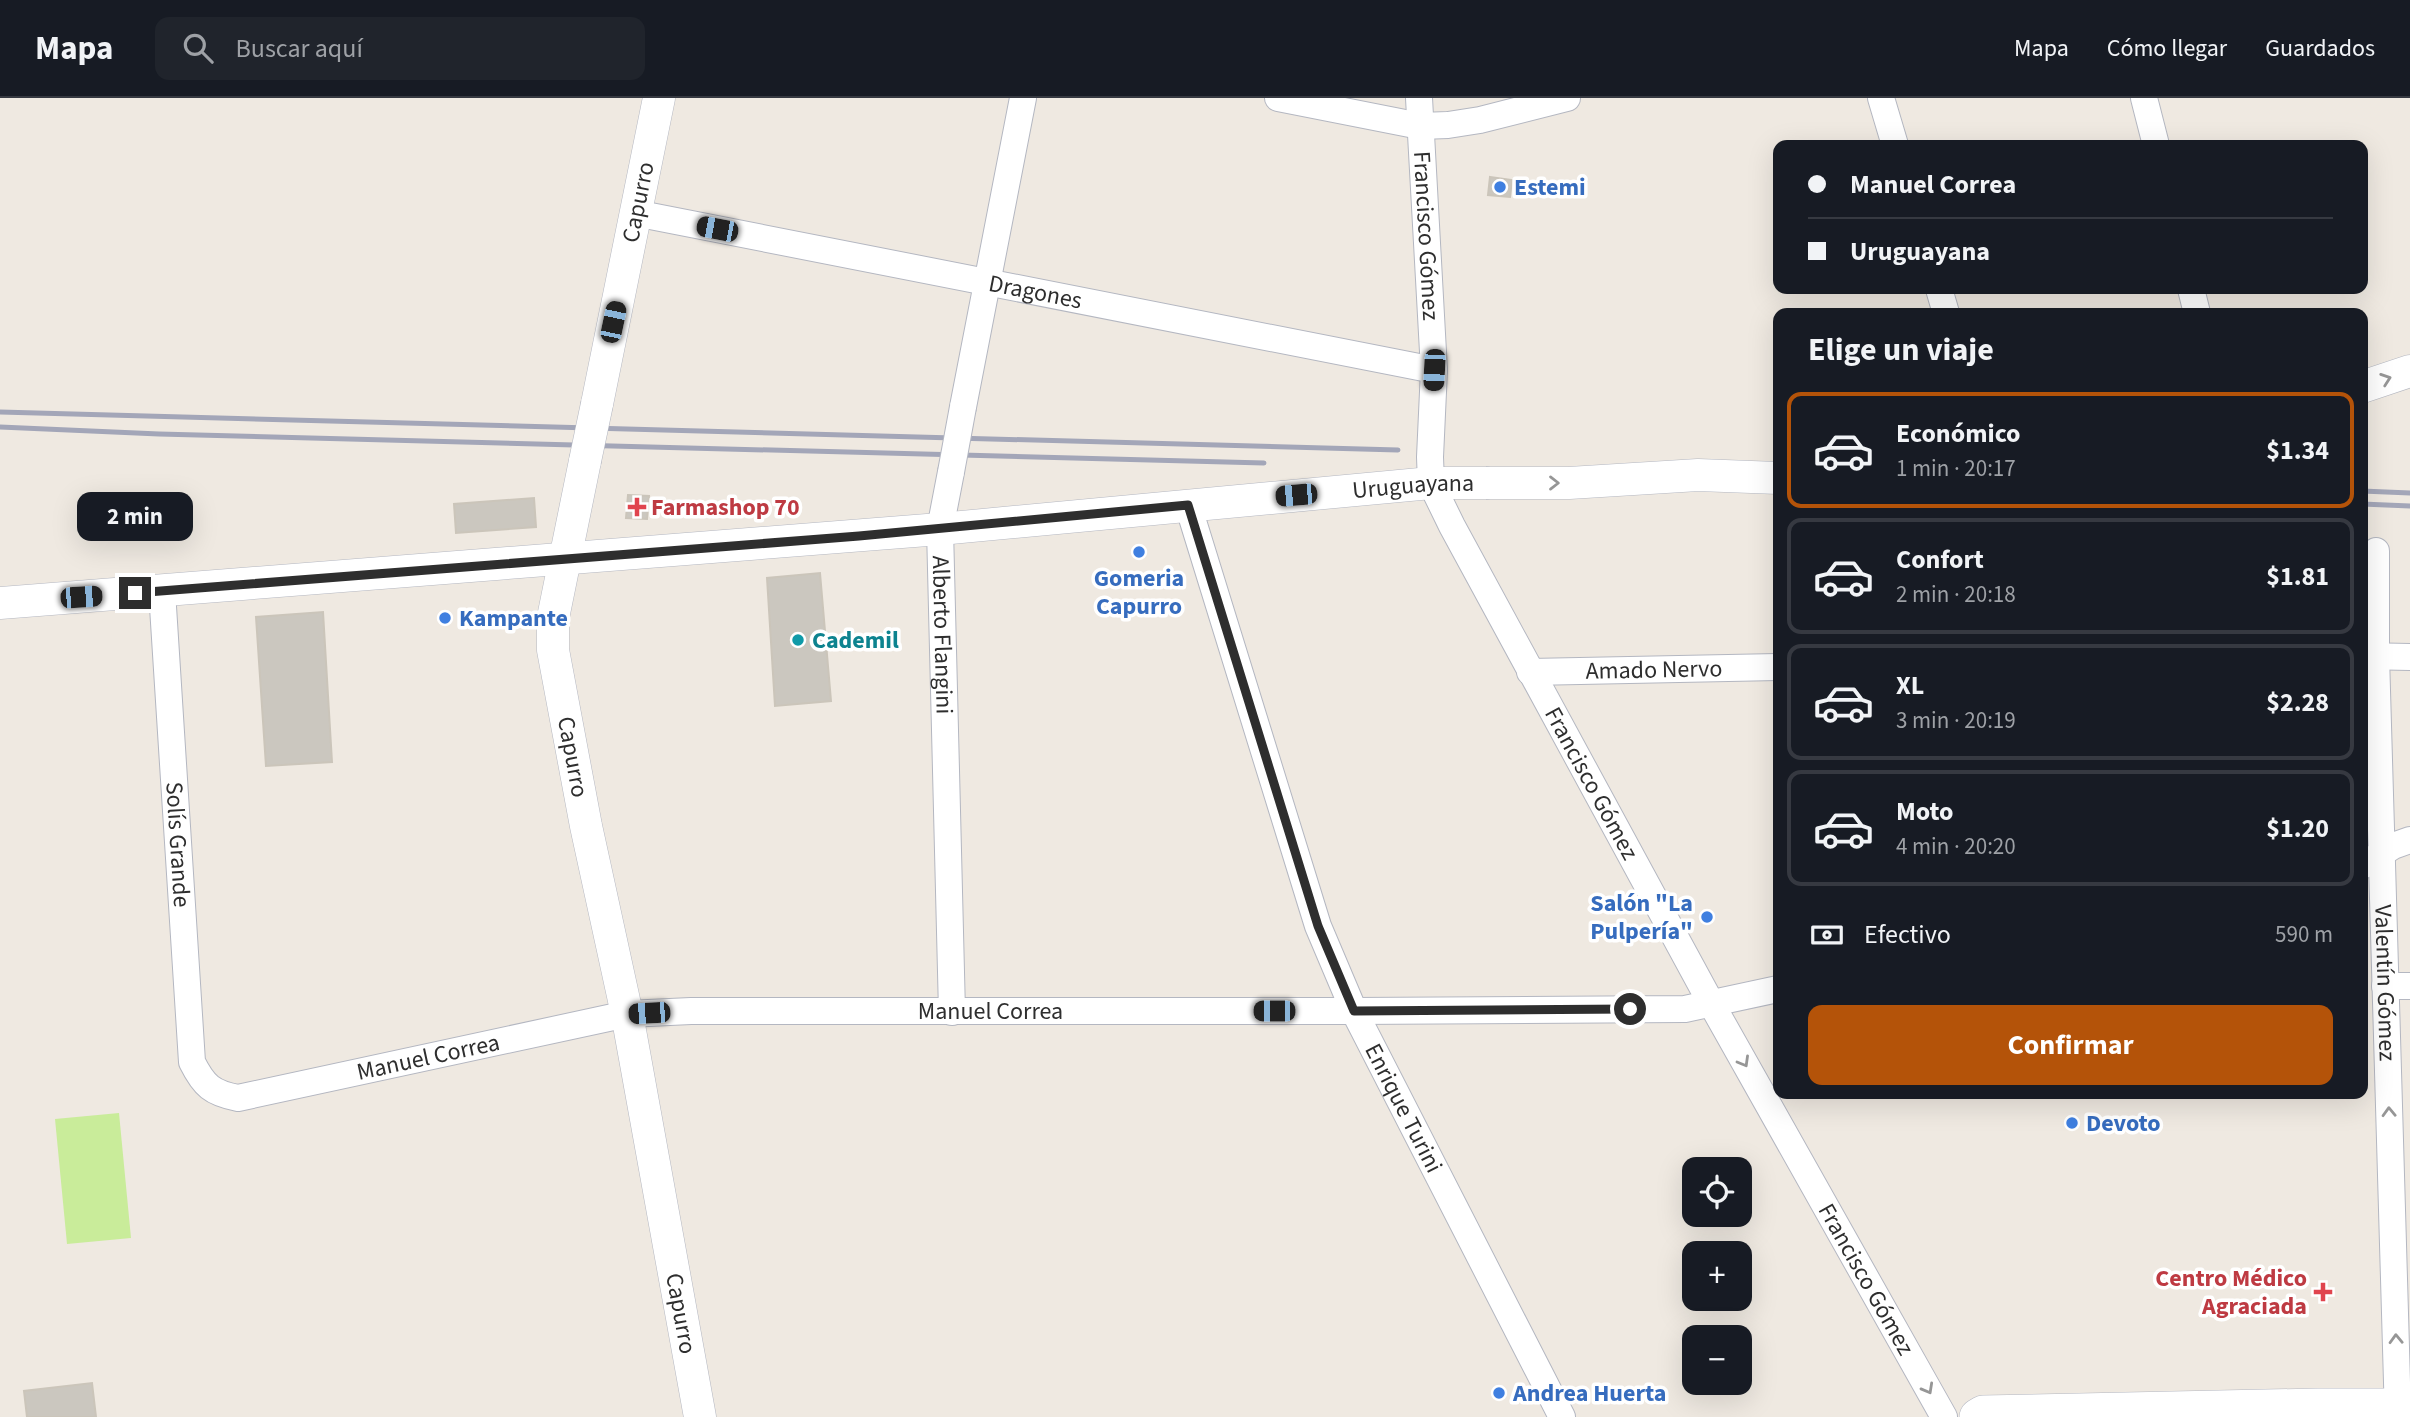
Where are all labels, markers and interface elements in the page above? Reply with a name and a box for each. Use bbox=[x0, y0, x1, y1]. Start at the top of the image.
search box bbox=[155, 17, 645, 80]
text: Mapa bbox=[35, 25, 113, 72]
icon: search bbox=[179, 29, 217, 67]
text: Buscar aquí bbox=[235, 30, 363, 67]
text: Mapa bbox=[2014, 31, 2069, 66]
text: Cómo llegar bbox=[2107, 31, 2227, 66]
text: Guardados bbox=[2265, 31, 2375, 66]
street label: Francisco Gómez bbox=[1404, 150, 1448, 321]
street label: Capurro bbox=[613, 159, 664, 246]
text: Manuel Correa bbox=[1850, 166, 2016, 203]
place label: Estemi bbox=[1514, 170, 1586, 205]
marker: Estemi bbox=[1492, 179, 1508, 195]
car bbox=[695, 215, 740, 243]
text: Uruguayana bbox=[1850, 233, 1990, 270]
street label: Dragones bbox=[985, 266, 1085, 318]
car bbox=[599, 299, 628, 345]
text: Elige un viaje bbox=[1808, 327, 1994, 373]
car bbox=[1423, 348, 1446, 392]
one-way arrow bbox=[2380, 373, 2392, 387]
text: Económico bbox=[1896, 415, 2021, 452]
icon: car bbox=[1812, 419, 1875, 482]
text: $1.34 bbox=[2266, 432, 2329, 469]
text: 1 min · 20:17 bbox=[1896, 452, 2016, 485]
street label: Uruguayana bbox=[1351, 466, 1474, 508]
one-way arrow bbox=[1549, 475, 1560, 491]
car bbox=[1275, 483, 1318, 507]
place label: Farmashop 70 bbox=[651, 490, 800, 525]
callout: 2 min bbox=[77, 491, 193, 540]
marker: Farmashop 70 bbox=[629, 499, 645, 515]
text: 2 min bbox=[107, 500, 163, 533]
text: Confort bbox=[1896, 541, 1984, 578]
marker: Gomeria Capurro bbox=[1131, 544, 1147, 560]
icon: car bbox=[1812, 545, 1875, 608]
street label: Alberto Flangini bbox=[923, 555, 962, 715]
text: $1.81 bbox=[2266, 558, 2329, 595]
place label: Gomeria Capurro bbox=[1094, 561, 1184, 624]
route end bbox=[119, 577, 151, 609]
text: 2 min · 20:18 bbox=[1896, 578, 2016, 611]
car bbox=[60, 585, 103, 609]
place label: Kampante bbox=[459, 601, 568, 636]
marker: Kampante bbox=[437, 610, 453, 626]
place label: Cademil bbox=[812, 623, 899, 658]
marker: Cademil bbox=[790, 632, 806, 648]
street label: Amado Nervo bbox=[1585, 651, 1723, 689]
text: XL bbox=[1896, 667, 1924, 704]
icon: car bbox=[1812, 671, 1875, 734]
text: $2.28 bbox=[2266, 684, 2329, 721]
street label: Francisco Gómez bbox=[1535, 701, 1647, 866]
text: 3 min · 20:19 bbox=[1896, 704, 2016, 737]
street label: Capurro bbox=[548, 714, 597, 800]
street label: Solís Grande bbox=[156, 781, 199, 908]
text: Moto bbox=[1896, 793, 1953, 830]
icon: car bbox=[1812, 797, 1875, 860]
text: $1.20 bbox=[2266, 810, 2329, 847]
text: 4 min · 20:20 bbox=[1896, 830, 2016, 863]
place label: Salón "La Pulpería" bbox=[1590, 886, 1693, 949]
street label: Valentín Gómez bbox=[2365, 904, 2405, 1062]
marker: Salón "La Pulpería" bbox=[1699, 909, 1715, 925]
icon: cash bbox=[1808, 916, 1846, 954]
text: Efectivo bbox=[1864, 916, 1951, 953]
text: 590 m bbox=[2275, 918, 2333, 951]
route start bbox=[1614, 993, 1646, 1025]
street label: Manuel Correa bbox=[918, 994, 1063, 1029]
car bbox=[628, 1001, 671, 1025]
car bbox=[1254, 1001, 1296, 1022]
button: Confirmar bbox=[1808, 1005, 2333, 1085]
street label: Manuel Correa bbox=[353, 1025, 503, 1090]
street label: Enrique Turini bbox=[1356, 1037, 1451, 1179]
one-way arrow bbox=[1736, 1055, 1749, 1067]
place label: Devoto bbox=[2086, 1106, 2161, 1141]
one-way arrow bbox=[2381, 1106, 2396, 1117]
marker: Devoto bbox=[2064, 1115, 2080, 1131]
map controls bbox=[1682, 1157, 1752, 1395]
button: locate bbox=[1682, 1157, 1752, 1227]
street label: Francisco Gómez bbox=[1809, 1197, 1923, 1362]
button: + bbox=[1682, 1241, 1752, 1311]
place label: Centro Médico Agraciada bbox=[2155, 1261, 2307, 1324]
street label: Capurro bbox=[656, 1270, 705, 1357]
marker: Centro Médico Agraciada bbox=[2313, 1282, 2333, 1302]
button: − bbox=[1682, 1325, 1752, 1395]
one-way arrow bbox=[2389, 1334, 2404, 1345]
place label: Andrea Huerta bbox=[1512, 1376, 1666, 1411]
one-way arrow bbox=[1920, 1381, 1933, 1394]
marker: Andrea Huerta bbox=[1491, 1385, 1507, 1401]

